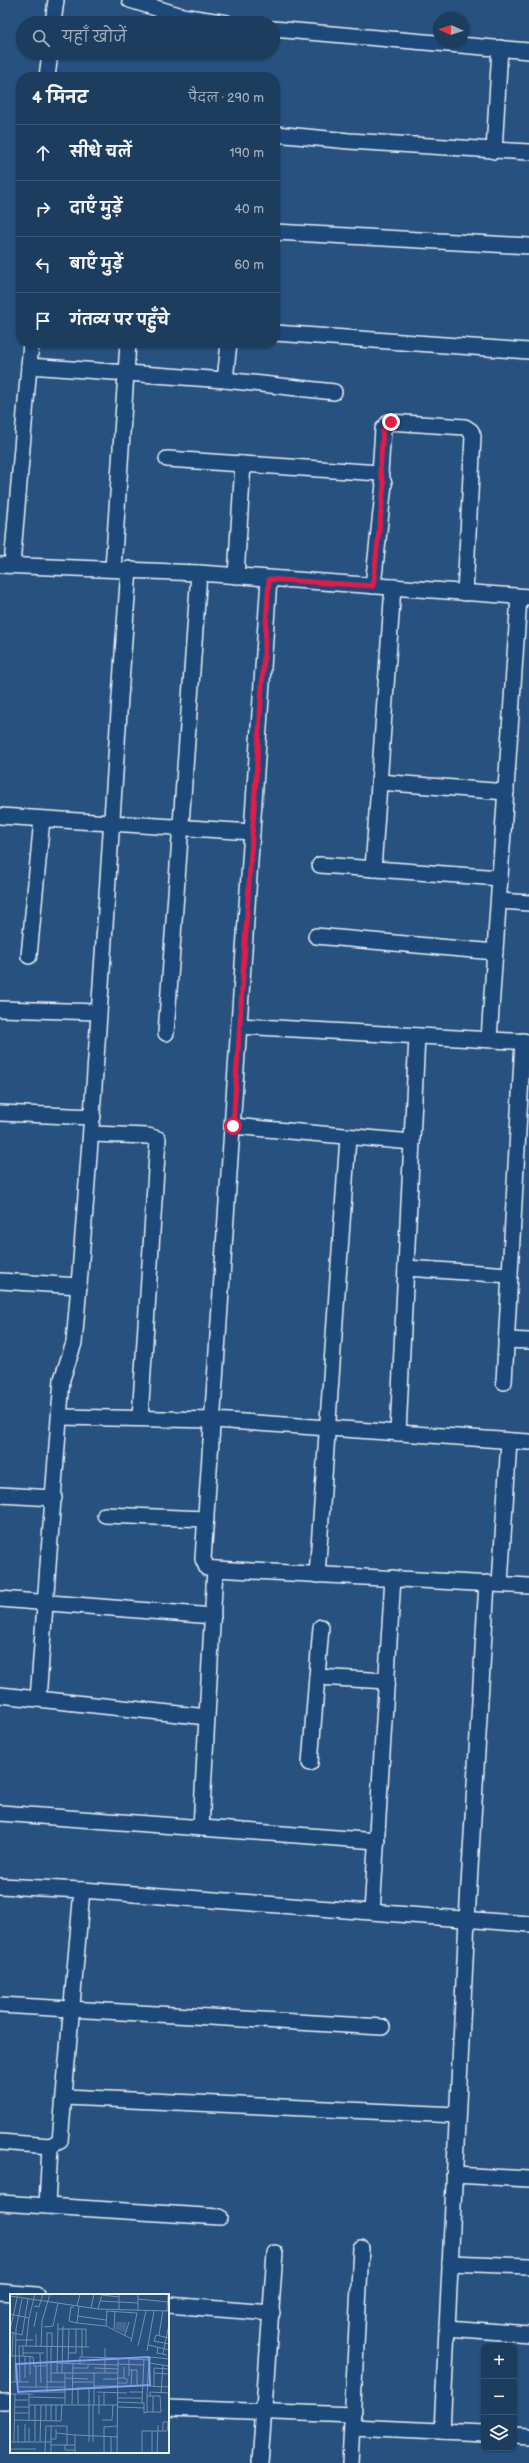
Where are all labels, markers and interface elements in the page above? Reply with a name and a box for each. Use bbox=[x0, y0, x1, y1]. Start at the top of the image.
north arrow bbox=[433, 12, 469, 48]
search box bbox=[16, 16, 280, 60]
icon: search bbox=[30, 27, 52, 49]
text: यहाँ खोजें bbox=[62, 28, 127, 47]
text: 4 मिनट bbox=[32, 88, 88, 108]
text: पैदल · 290 m bbox=[188, 90, 264, 106]
icon: ahead bbox=[32, 142, 54, 164]
text: सीधे चलें bbox=[70, 143, 132, 162]
text: 190 m bbox=[230, 145, 264, 161]
icon: right bbox=[32, 198, 54, 220]
text: दाएँ मुड़ें bbox=[70, 199, 122, 218]
text: 40 m bbox=[234, 201, 264, 217]
icon: left bbox=[32, 254, 54, 276]
text: बाएँ मुड़ें bbox=[70, 255, 123, 274]
text: 60 m bbox=[234, 257, 264, 273]
icon: arrive bbox=[32, 310, 54, 332]
text: गंतव्य पर पहुँचे bbox=[70, 311, 169, 330]
route end bbox=[382, 413, 400, 431]
route start bbox=[224, 1117, 242, 1135]
inset map bbox=[10, 2294, 169, 2453]
map controls bbox=[481, 2343, 517, 2451]
button: + bbox=[481, 2343, 517, 2379]
button: − bbox=[481, 2379, 517, 2415]
button: layers bbox=[481, 2415, 517, 2451]

